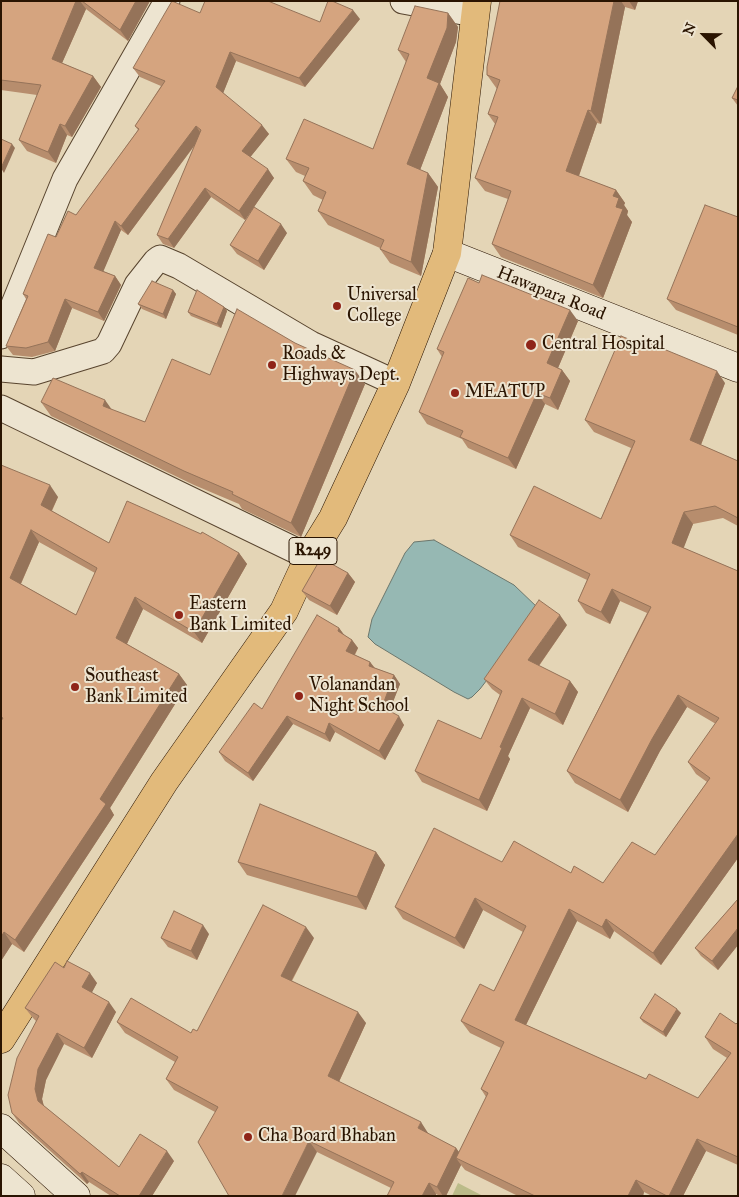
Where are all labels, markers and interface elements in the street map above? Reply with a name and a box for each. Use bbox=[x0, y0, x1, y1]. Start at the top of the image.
north arrow bbox=[679, 10, 729, 60]
text: N bbox=[680, 20, 700, 38]
street label: Hawapara Road bbox=[493, 262, 609, 326]
place label: Universal College bbox=[347, 285, 417, 328]
marker: Universal College bbox=[331, 300, 343, 312]
place label: Central Hospital bbox=[542, 334, 665, 356]
marker: Central Hospital bbox=[524, 338, 538, 352]
place label: Roads & Highways Dept. bbox=[282, 344, 400, 386]
marker: Roads & Highways Dept. bbox=[266, 359, 278, 371]
place label: MEATUP bbox=[465, 382, 545, 404]
marker: MEATUP bbox=[449, 387, 461, 399]
road number: R249 bbox=[289, 538, 337, 564]
place label: Eastern Bank Limited bbox=[189, 594, 292, 636]
marker: Eastern Bank Limited bbox=[173, 609, 185, 621]
place label: Southeast Bank Limited bbox=[85, 666, 188, 709]
place label: Volanandan Night School bbox=[309, 675, 409, 718]
marker: Southeast Bank Limited bbox=[69, 681, 81, 693]
marker: Volanandan Night School bbox=[293, 690, 305, 702]
place label: Cha Board Bhaban bbox=[258, 1126, 396, 1148]
marker: Cha Board Bhaban bbox=[242, 1131, 254, 1143]

